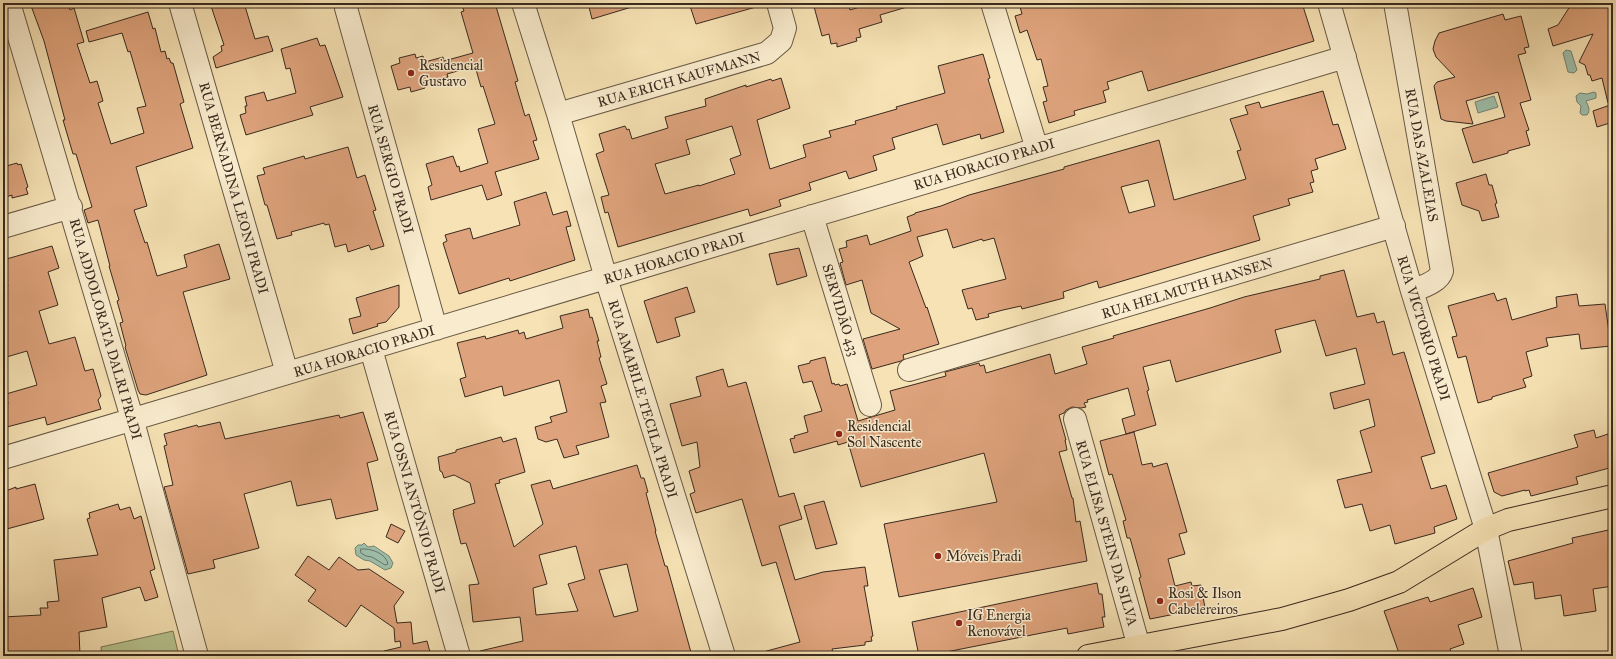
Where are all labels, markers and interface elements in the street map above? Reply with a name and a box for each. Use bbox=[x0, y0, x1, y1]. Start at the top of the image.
street label: RUA ERICH KAUFMANN bbox=[595, 48, 763, 111]
place label: Residencial Gustavo bbox=[419, 57, 484, 90]
marker: Residencial Gustavo bbox=[406, 68, 416, 78]
street label: RUA BERNADINA LEONI PRADI bbox=[195, 80, 272, 296]
street label: RUA DAS AZALEIAS bbox=[1401, 87, 1442, 223]
street label: RUA SERGIO PRADI bbox=[364, 102, 417, 236]
street label: RUA HORACIO PRADI bbox=[911, 135, 1057, 194]
street label: RUA ADDOLORATA DALRI PRADI bbox=[66, 217, 145, 442]
street label: RUA HORACIO PRADI bbox=[601, 229, 747, 288]
street label: RUA VICTORIO PRADI bbox=[1393, 253, 1454, 403]
street label: RUA HELMUTH HANSEN bbox=[1099, 254, 1275, 323]
street label: SERVIDÃO 433 bbox=[818, 262, 864, 358]
street label: RUA AMABILE TECILA PRADI bbox=[604, 298, 681, 500]
street label: RUA HORACIO PRADI bbox=[291, 322, 437, 381]
street label: RUA OSNI ANTÔNIO PRADI bbox=[380, 409, 450, 595]
place label: Residencial Sol Nascente bbox=[847, 418, 922, 451]
marker: Residencial Sol Nascente bbox=[834, 429, 844, 439]
street label: RUA ELISA STEIN DA SILVA bbox=[1072, 438, 1141, 629]
place label: Móveis Pradi bbox=[946, 548, 1022, 565]
marker: Móveis Pradi bbox=[933, 551, 943, 561]
place label: Rosi & Ilson Cabelereiros bbox=[1168, 585, 1242, 618]
marker: Rosi & Ilson Cabelereiros bbox=[1155, 596, 1165, 606]
place label: IG Energia Renovável bbox=[967, 607, 1031, 640]
marker: IG Energia Renovável bbox=[954, 618, 964, 628]

